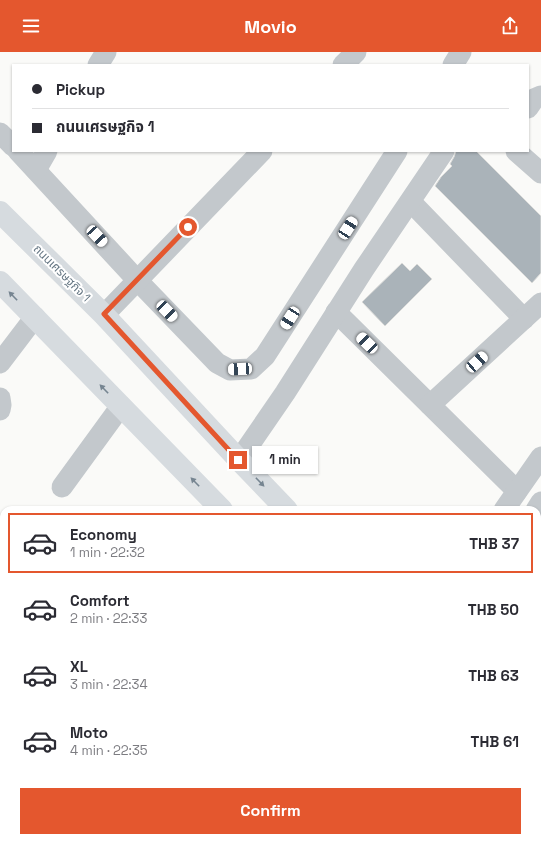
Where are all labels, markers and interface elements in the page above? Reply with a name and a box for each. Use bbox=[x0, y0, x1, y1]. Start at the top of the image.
icon: menu bbox=[20, 15, 42, 37]
text: Movio bbox=[244, 15, 297, 38]
icon: share bbox=[499, 15, 521, 37]
text: Pickup bbox=[56, 80, 105, 99]
text: ถนนเศรษฐกิจ 1 bbox=[56, 117, 154, 136]
car bbox=[336, 215, 360, 241]
route start bbox=[179, 218, 197, 236]
car bbox=[84, 223, 110, 249]
street label: ถนนเศรษฐกิจ 1 bbox=[30, 241, 94, 305]
one-way arrow bbox=[9, 291, 18, 301]
car bbox=[154, 298, 180, 324]
car bbox=[278, 305, 302, 331]
car bbox=[354, 330, 380, 356]
car bbox=[464, 350, 490, 374]
car bbox=[228, 362, 252, 376]
one-way arrow bbox=[99, 384, 109, 394]
callout: 1 min bbox=[252, 446, 318, 474]
route end bbox=[229, 451, 247, 469]
text: 1 min bbox=[269, 451, 301, 468]
one-way arrow bbox=[190, 477, 200, 487]
one-way arrow bbox=[255, 477, 265, 487]
icon: car bbox=[22, 525, 58, 561]
text: Economy bbox=[70, 525, 137, 544]
text: THB 37 bbox=[469, 534, 519, 553]
text: 1 min · 22:32 bbox=[70, 544, 145, 561]
icon: car bbox=[22, 591, 58, 627]
text: Comfort bbox=[70, 591, 130, 610]
text: THB 50 bbox=[468, 600, 519, 619]
text: 2 min · 22:33 bbox=[70, 610, 147, 627]
icon: car bbox=[22, 657, 58, 693]
text: XL bbox=[70, 657, 88, 676]
text: THB 63 bbox=[468, 666, 519, 685]
text: 3 min · 22:34 bbox=[70, 676, 148, 693]
icon: car bbox=[22, 723, 58, 759]
text: Moto bbox=[70, 723, 108, 742]
text: THB 61 bbox=[471, 732, 519, 751]
text: 4 min · 22:35 bbox=[70, 742, 148, 759]
button: Confirm bbox=[20, 788, 521, 834]

